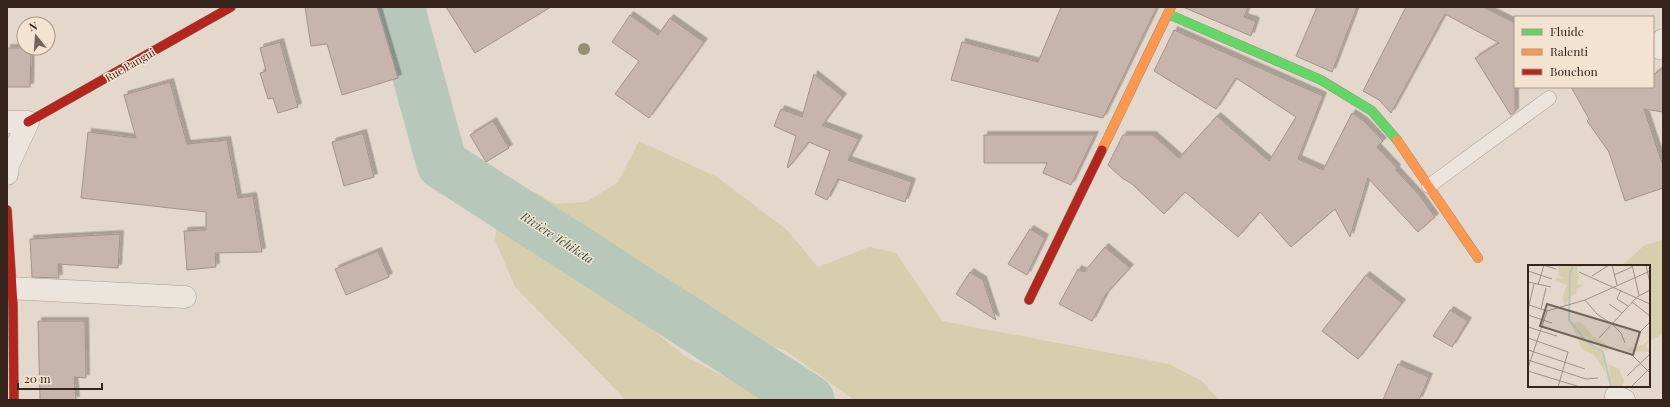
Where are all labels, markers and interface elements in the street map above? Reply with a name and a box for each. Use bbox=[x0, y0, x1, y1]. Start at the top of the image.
north arrow bbox=[16, 16, 56, 56]
legend bbox=[1514, 16, 1654, 88]
text: N bbox=[27, 18, 39, 34]
text: Fluide bbox=[1550, 23, 1584, 39]
text: Ralenti bbox=[1550, 43, 1589, 59]
street label: Rue Pangui bbox=[102, 44, 158, 85]
text: Bouchon bbox=[1550, 63, 1598, 79]
water label: Rivière Tchiketa bbox=[517, 207, 597, 267]
inset map bbox=[1528, 265, 1650, 387]
scale bar bbox=[18, 365, 102, 391]
text: 20 m bbox=[24, 370, 51, 386]

